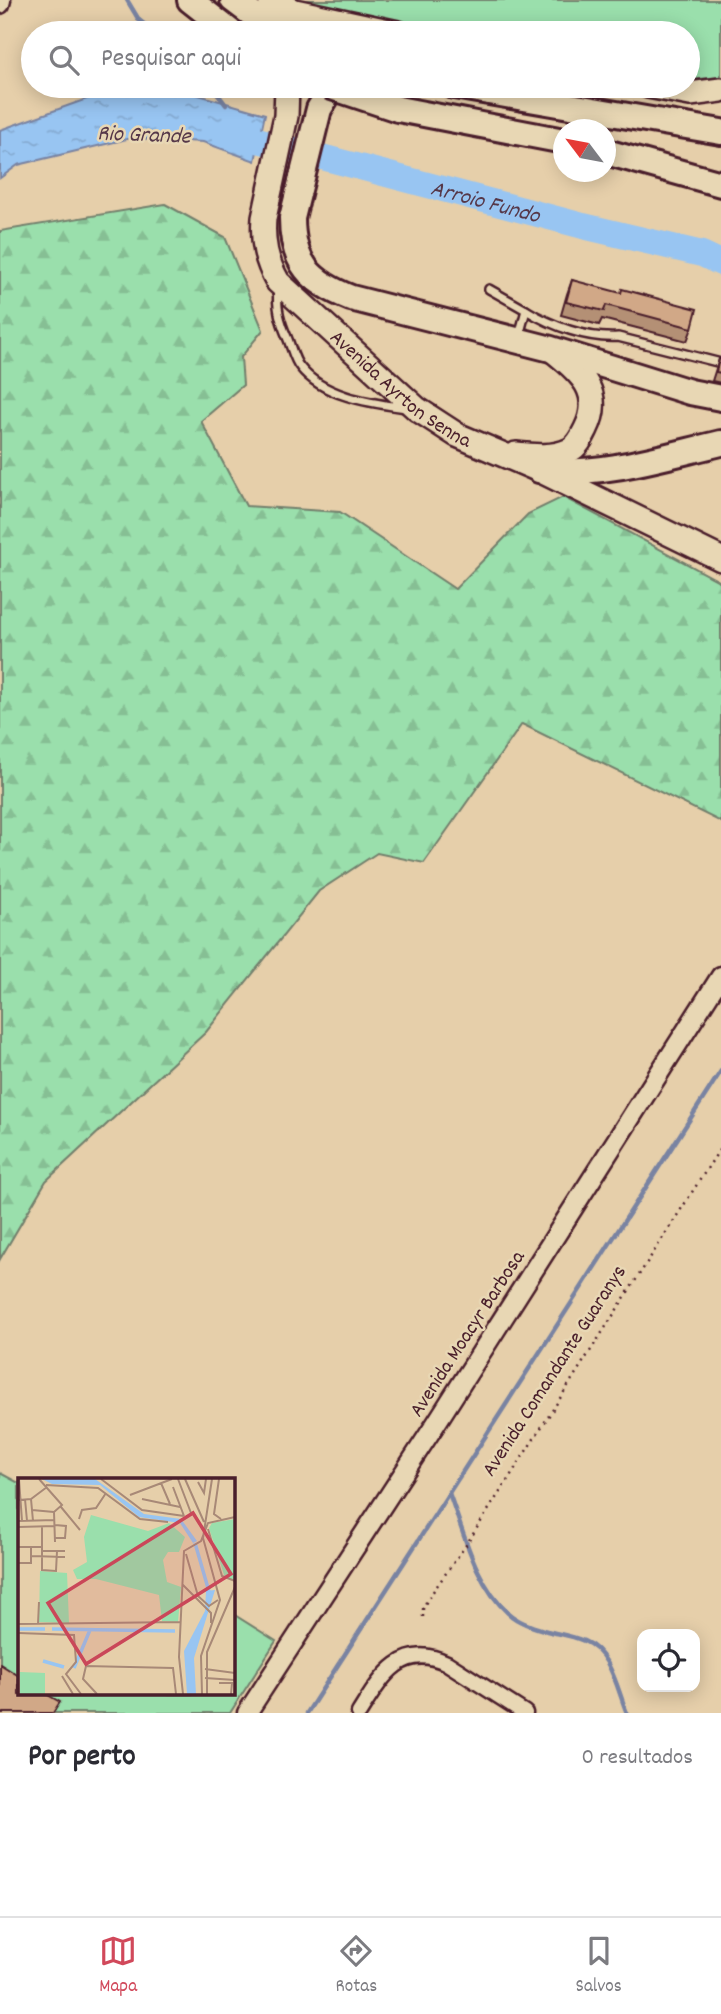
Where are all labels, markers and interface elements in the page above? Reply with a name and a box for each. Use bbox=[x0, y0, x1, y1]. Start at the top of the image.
search box bbox=[21, 21, 700, 98]
icon: search bbox=[45, 41, 83, 79]
text: Pesquisar aqui bbox=[101, 41, 241, 78]
water label: Rio Grande bbox=[97, 118, 193, 155]
north arrow bbox=[553, 119, 616, 182]
water label: Arroio Fundo bbox=[427, 173, 545, 234]
street label: Avenida Ayrton Senna bbox=[322, 324, 476, 458]
street label: Avenida Moacyr Barbosa bbox=[403, 1244, 534, 1424]
street label: Avenida Comandante Guaranys bbox=[476, 1260, 635, 1483]
inset map bbox=[18, 1478, 234, 1696]
map controls bbox=[637, 1629, 700, 1692]
button: locate bbox=[637, 1629, 700, 1692]
text: Por perto bbox=[28, 1737, 136, 1780]
text: 0 resultados bbox=[581, 1742, 693, 1775]
tab: Mapa bbox=[99, 1932, 137, 2001]
tab: Rotas bbox=[336, 1932, 377, 2001]
tab: Salvos bbox=[576, 1932, 622, 2001]

